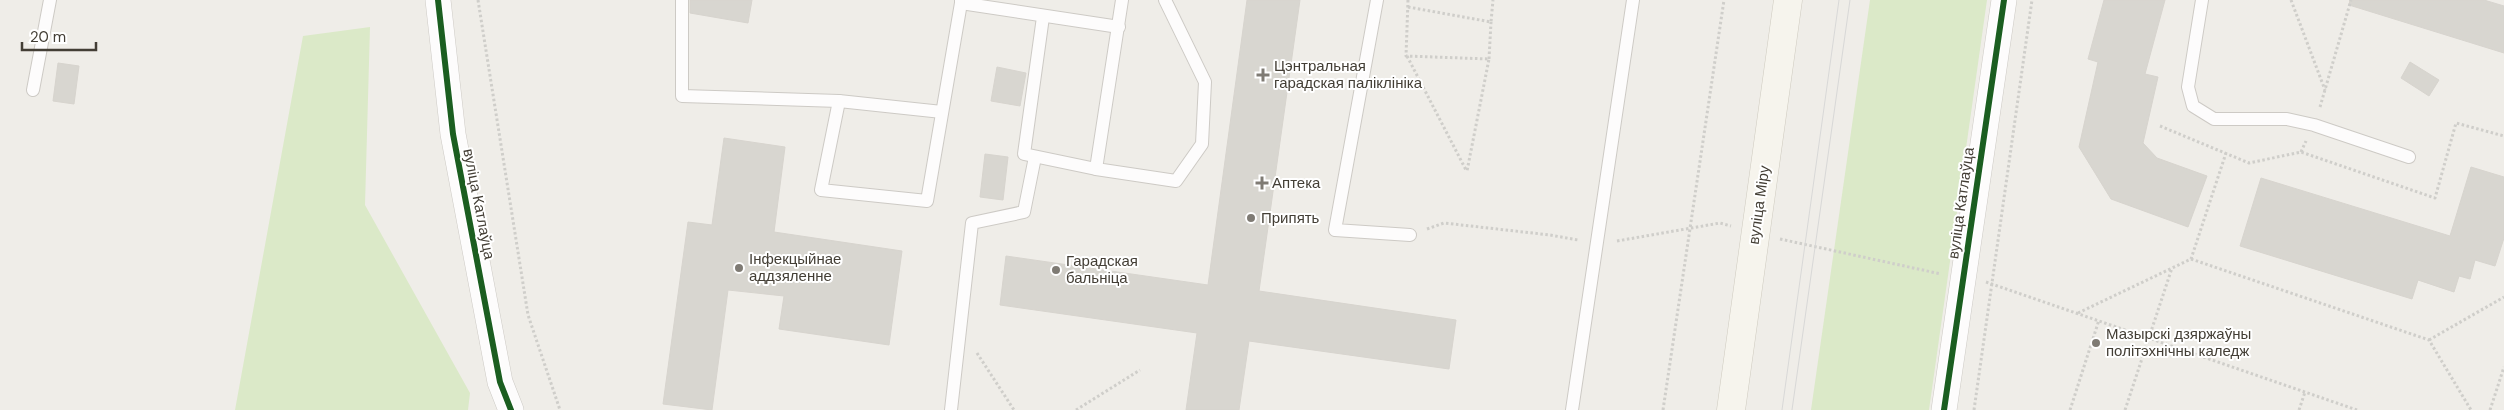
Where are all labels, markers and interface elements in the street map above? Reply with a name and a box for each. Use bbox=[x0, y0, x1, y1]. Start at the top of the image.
scale bar bbox=[22, 20, 96, 52]
text: 20 m bbox=[30, 27, 66, 47]
place label: Цэнтральная гарадская паліклініка bbox=[1274, 56, 1423, 93]
marker: Цэнтральная гарадская паліклініка bbox=[1256, 68, 1270, 82]
street label: вуліца Катлаўца bbox=[1943, 145, 1979, 260]
street label: вуліца Катлаўца bbox=[458, 147, 500, 262]
street label: вуліца Міру bbox=[1744, 164, 1774, 246]
place label: Аптека bbox=[1272, 173, 1321, 193]
marker: Аптека bbox=[1256, 177, 1268, 189]
place label: Припять bbox=[1261, 208, 1320, 228]
marker: Припять bbox=[1245, 212, 1257, 224]
place label: Інфекцыйнае аддзяленне bbox=[749, 249, 841, 286]
place label: Гарадская бальніца bbox=[1066, 251, 1138, 288]
marker: Інфекцыйнае аддзяленне bbox=[733, 262, 745, 274]
marker: Гарадская бальніца bbox=[1050, 264, 1062, 276]
place label: Мазырскі дзяржаўны політэхнічны каледж bbox=[2106, 324, 2251, 361]
marker: Мазырскі дзяржаўны політэхнічны каледж bbox=[2090, 337, 2102, 349]

